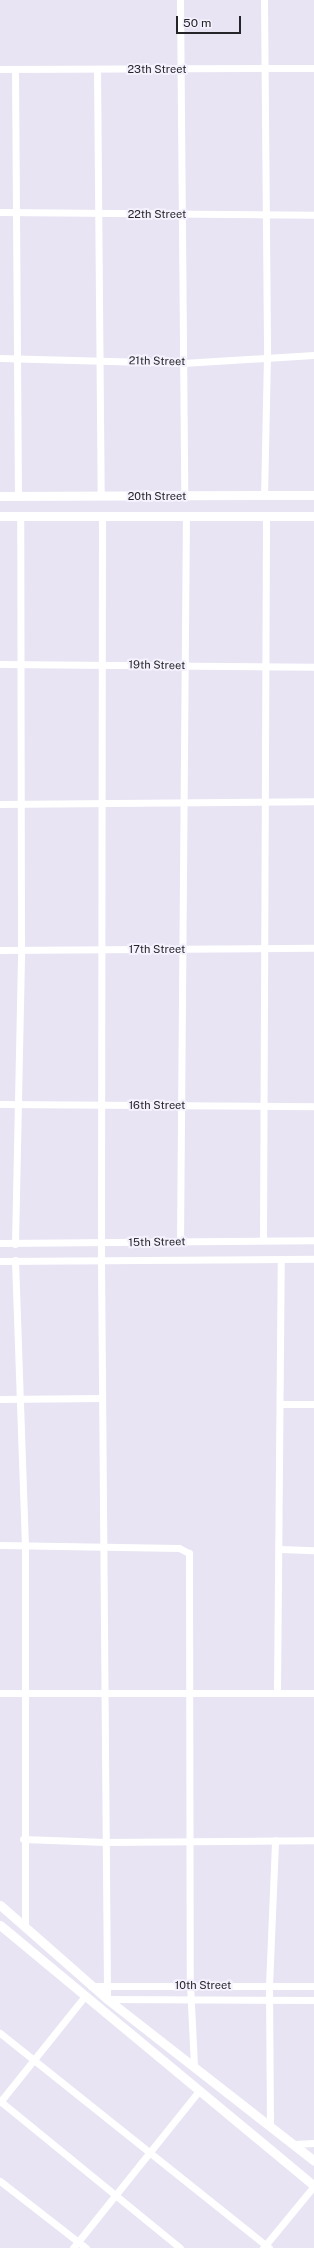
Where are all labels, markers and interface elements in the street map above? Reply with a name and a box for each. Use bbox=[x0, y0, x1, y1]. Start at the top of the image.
scale bar bbox=[178, 8, 243, 34]
text: 50 m bbox=[183, 16, 211, 30]
street label: 23th Street bbox=[128, 62, 186, 76]
street label: 22th Street bbox=[128, 207, 186, 221]
street label: 21th Street bbox=[129, 354, 185, 368]
street label: 20th Street bbox=[128, 489, 186, 503]
street label: 19th Street bbox=[129, 658, 185, 672]
street label: 17th Street bbox=[129, 942, 185, 956]
street label: 16th Street bbox=[129, 1098, 185, 1112]
street label: 15th Street bbox=[128, 1235, 186, 1249]
street label: 10th Street bbox=[175, 1978, 231, 1992]

